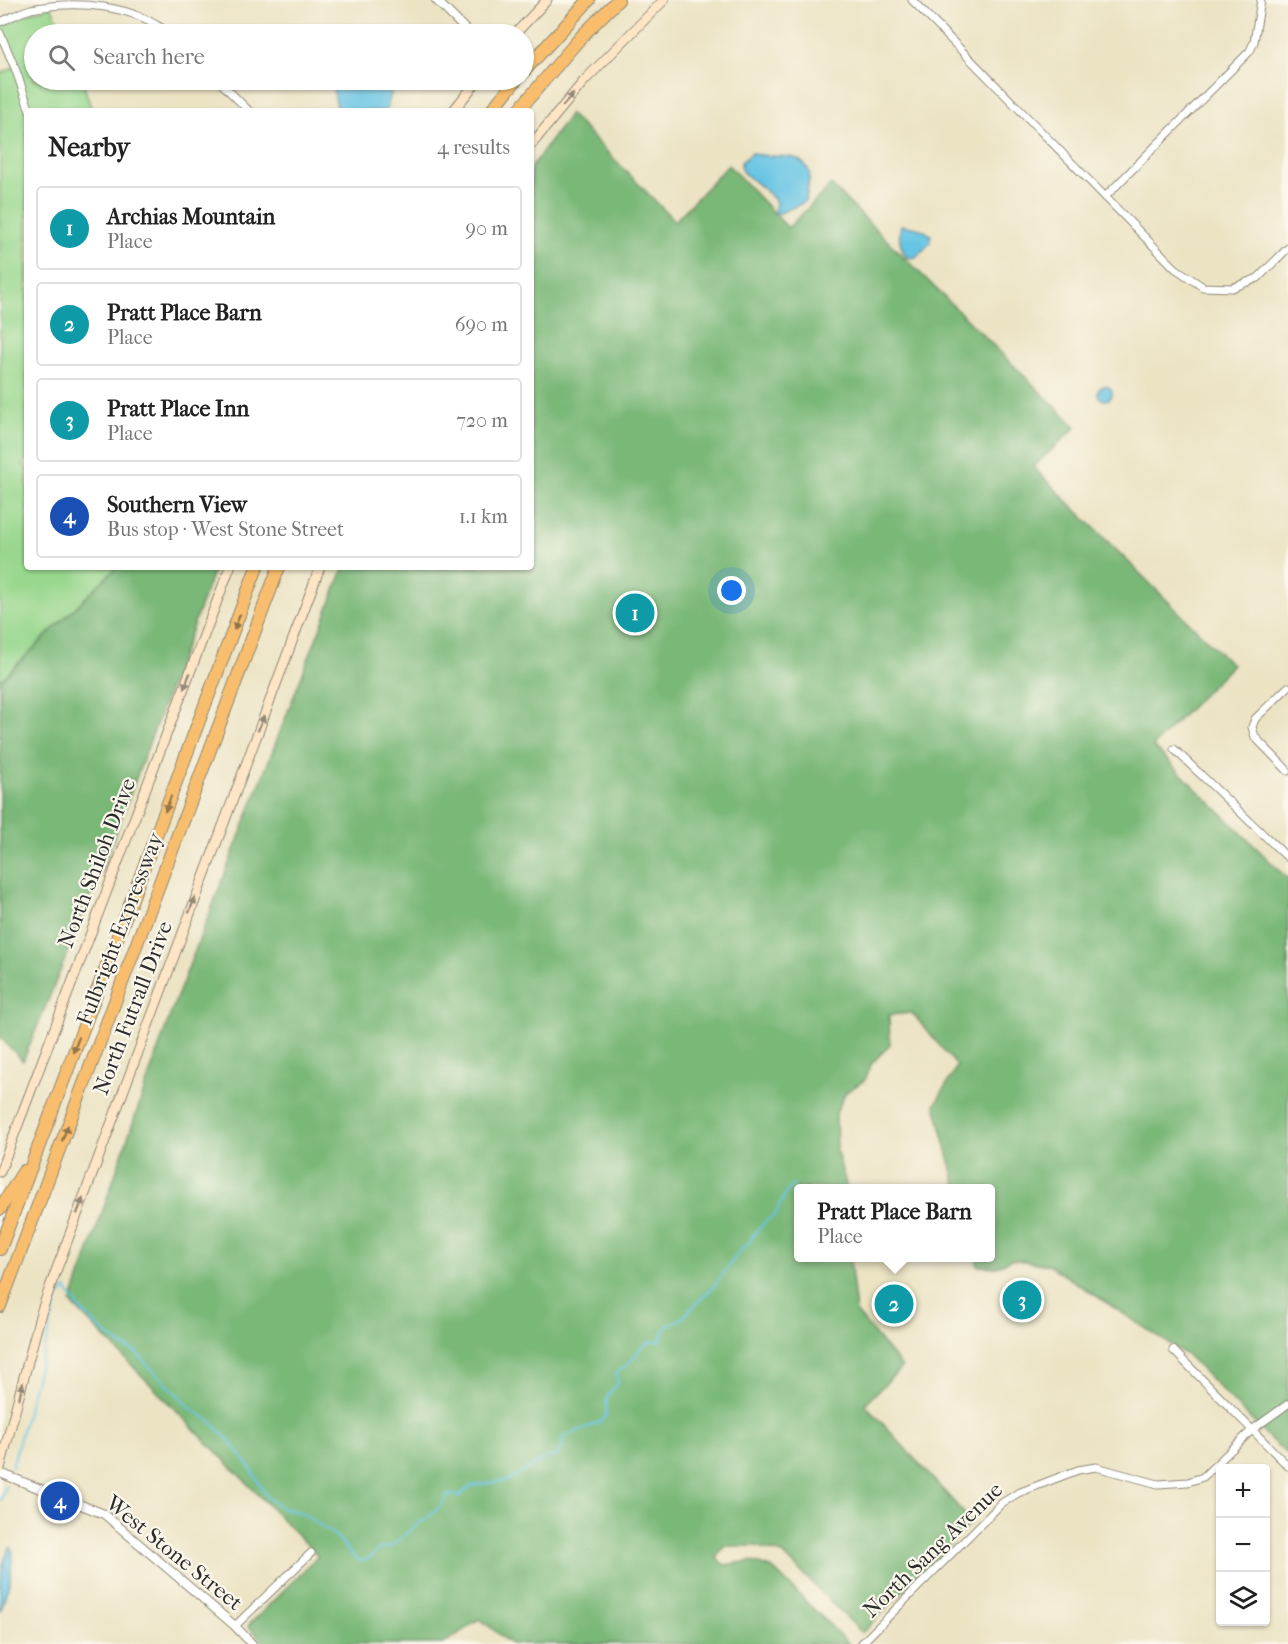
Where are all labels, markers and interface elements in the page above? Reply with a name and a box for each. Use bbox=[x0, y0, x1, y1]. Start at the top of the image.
search box bbox=[24, 24, 534, 90]
icon: search bbox=[45, 41, 78, 74]
text: Search here bbox=[93, 44, 205, 70]
one-way arrow bbox=[561, 93, 574, 108]
text: Nearby bbox=[48, 132, 130, 163]
text: 4 results bbox=[437, 136, 510, 159]
text: Archias Mountain bbox=[107, 204, 275, 230]
text: 1 bbox=[66, 217, 73, 240]
text: 90 m bbox=[466, 217, 508, 240]
text: Place bbox=[107, 230, 153, 253]
text: Pratt Place Barn bbox=[107, 300, 262, 326]
text: 2 bbox=[64, 313, 75, 336]
text: 690 m bbox=[455, 313, 508, 336]
text: Place bbox=[107, 326, 153, 349]
text: Pratt Place Inn bbox=[107, 396, 249, 422]
text: 3 bbox=[65, 409, 74, 432]
text: 720 m bbox=[456, 409, 508, 432]
text: Place bbox=[107, 422, 153, 445]
text: Southern View bbox=[107, 492, 247, 518]
text: 4 bbox=[64, 505, 75, 528]
text: 1.1 km bbox=[459, 505, 508, 528]
text: Bus stop · West Stone Street bbox=[107, 518, 344, 541]
your location bbox=[717, 576, 746, 605]
pin: 1 bbox=[616, 590, 654, 636]
one-way arrow bbox=[231, 613, 241, 631]
one-way arrow bbox=[182, 672, 192, 690]
one-way arrow bbox=[257, 713, 267, 731]
street label: North Shiloh Drive bbox=[53, 774, 141, 952]
one-way arrow bbox=[162, 795, 172, 813]
street label: Fulbright Expressway bbox=[71, 828, 169, 1029]
one-way arrow bbox=[188, 896, 198, 914]
street label: North Futrall Drive bbox=[88, 917, 178, 1098]
one-way arrow bbox=[71, 1037, 81, 1055]
one-way arrow bbox=[61, 1124, 70, 1142]
popup bbox=[794, 1184, 995, 1262]
one-way arrow bbox=[76, 1197, 85, 1215]
text: Pratt Place Barn bbox=[817, 1199, 972, 1225]
text: Place bbox=[817, 1225, 863, 1248]
pin: 3 bbox=[1002, 1278, 1042, 1322]
pin: 2 bbox=[874, 1282, 914, 1326]
one-way arrow bbox=[16, 1382, 26, 1400]
map controls bbox=[1216, 1464, 1270, 1626]
button: + bbox=[1216, 1464, 1270, 1518]
street label: North Sang Avenue bbox=[858, 1477, 1008, 1623]
pin: 4 bbox=[40, 1478, 80, 1524]
street label: West Stone Street bbox=[100, 1489, 248, 1616]
button: − bbox=[1216, 1518, 1270, 1572]
button: layers bbox=[1216, 1572, 1270, 1626]

